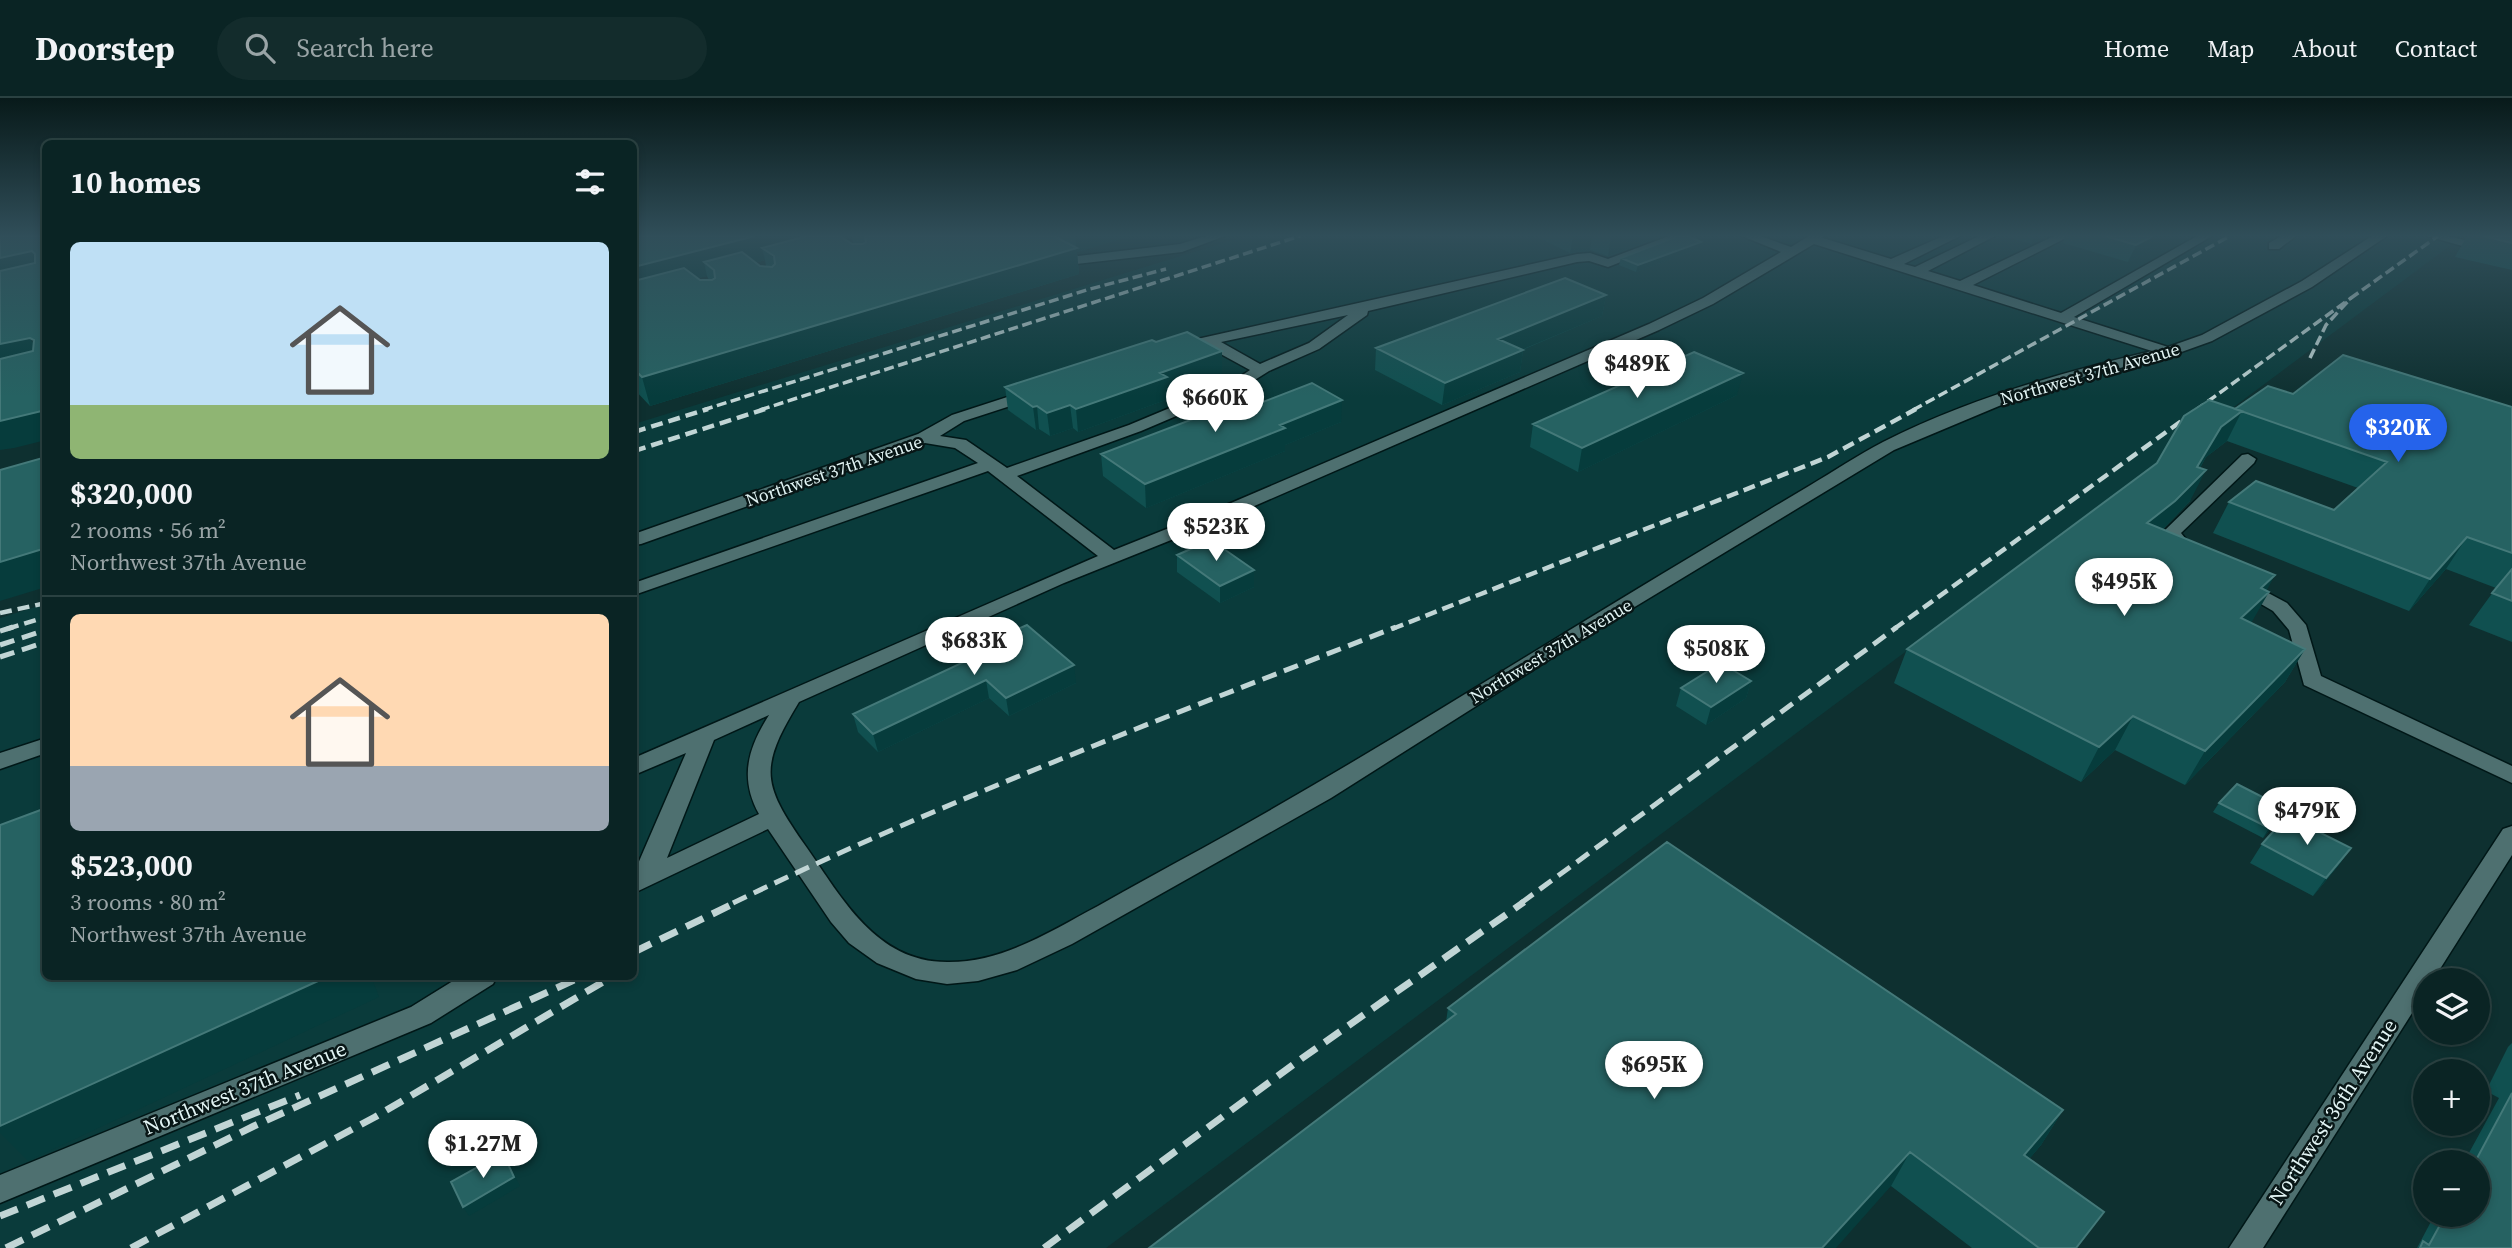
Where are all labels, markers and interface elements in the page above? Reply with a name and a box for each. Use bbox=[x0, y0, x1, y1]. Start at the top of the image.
search box bbox=[217, 17, 707, 80]
text: Doorstep bbox=[35, 26, 175, 71]
icon: search bbox=[241, 29, 279, 67]
text: Search here bbox=[297, 30, 434, 66]
text: Home bbox=[2104, 32, 2169, 65]
text: Map bbox=[2207, 32, 2254, 65]
text: About bbox=[2292, 32, 2357, 65]
text: Contact bbox=[2395, 32, 2477, 65]
text: 10 homes bbox=[70, 162, 201, 203]
icon: filters bbox=[571, 163, 609, 201]
icon: home bbox=[277, 287, 403, 413]
street label: Northwest 37th Avenue bbox=[1997, 336, 2182, 411]
pin: $489K bbox=[1588, 341, 1686, 400]
text: $489K bbox=[1604, 347, 1670, 379]
pin: $660K bbox=[1166, 374, 1264, 434]
text: $660K bbox=[1182, 381, 1248, 413]
pin: $320K bbox=[2349, 404, 2447, 464]
text: $320K bbox=[2365, 411, 2431, 443]
street label: Northwest 37th Avenue bbox=[742, 429, 926, 513]
text: $320,000 bbox=[70, 473, 193, 514]
pin: $523K bbox=[1167, 504, 1265, 563]
text: $523K bbox=[1183, 510, 1249, 542]
text: 2 rooms · 56 m² bbox=[70, 514, 226, 546]
text: Northwest 37th Avenue bbox=[70, 546, 307, 578]
pin: $495K bbox=[2075, 559, 2173, 618]
text: $495K bbox=[2091, 565, 2157, 597]
street label: Northwest 37th Avenue bbox=[1465, 592, 1637, 709]
pin: $683K bbox=[925, 618, 1023, 677]
text: $683K bbox=[941, 624, 1007, 656]
pin: $508K bbox=[1667, 626, 1765, 685]
text: $508K bbox=[1683, 632, 1749, 664]
icon: home bbox=[277, 659, 403, 785]
pin: $479K bbox=[2258, 788, 2356, 847]
text: $479K bbox=[2274, 794, 2340, 826]
text: $523,000 bbox=[70, 845, 193, 886]
text: 3 rooms · 80 m² bbox=[70, 886, 226, 918]
text: Northwest 37th Avenue bbox=[70, 918, 307, 950]
map controls bbox=[2413, 968, 2490, 1227]
button: layers bbox=[2413, 968, 2490, 1045]
street label: Northwest 36th Avenue bbox=[2262, 1013, 2404, 1210]
street label: Northwest 37th Avenue bbox=[139, 1034, 351, 1141]
pin: $695K bbox=[1605, 1042, 1703, 1101]
text: $695K bbox=[1621, 1048, 1687, 1080]
button: + bbox=[2413, 1059, 2490, 1136]
pin: $1.27M bbox=[426, 1121, 540, 1180]
text: $1.27M bbox=[444, 1127, 522, 1159]
button: − bbox=[2413, 1150, 2490, 1227]

